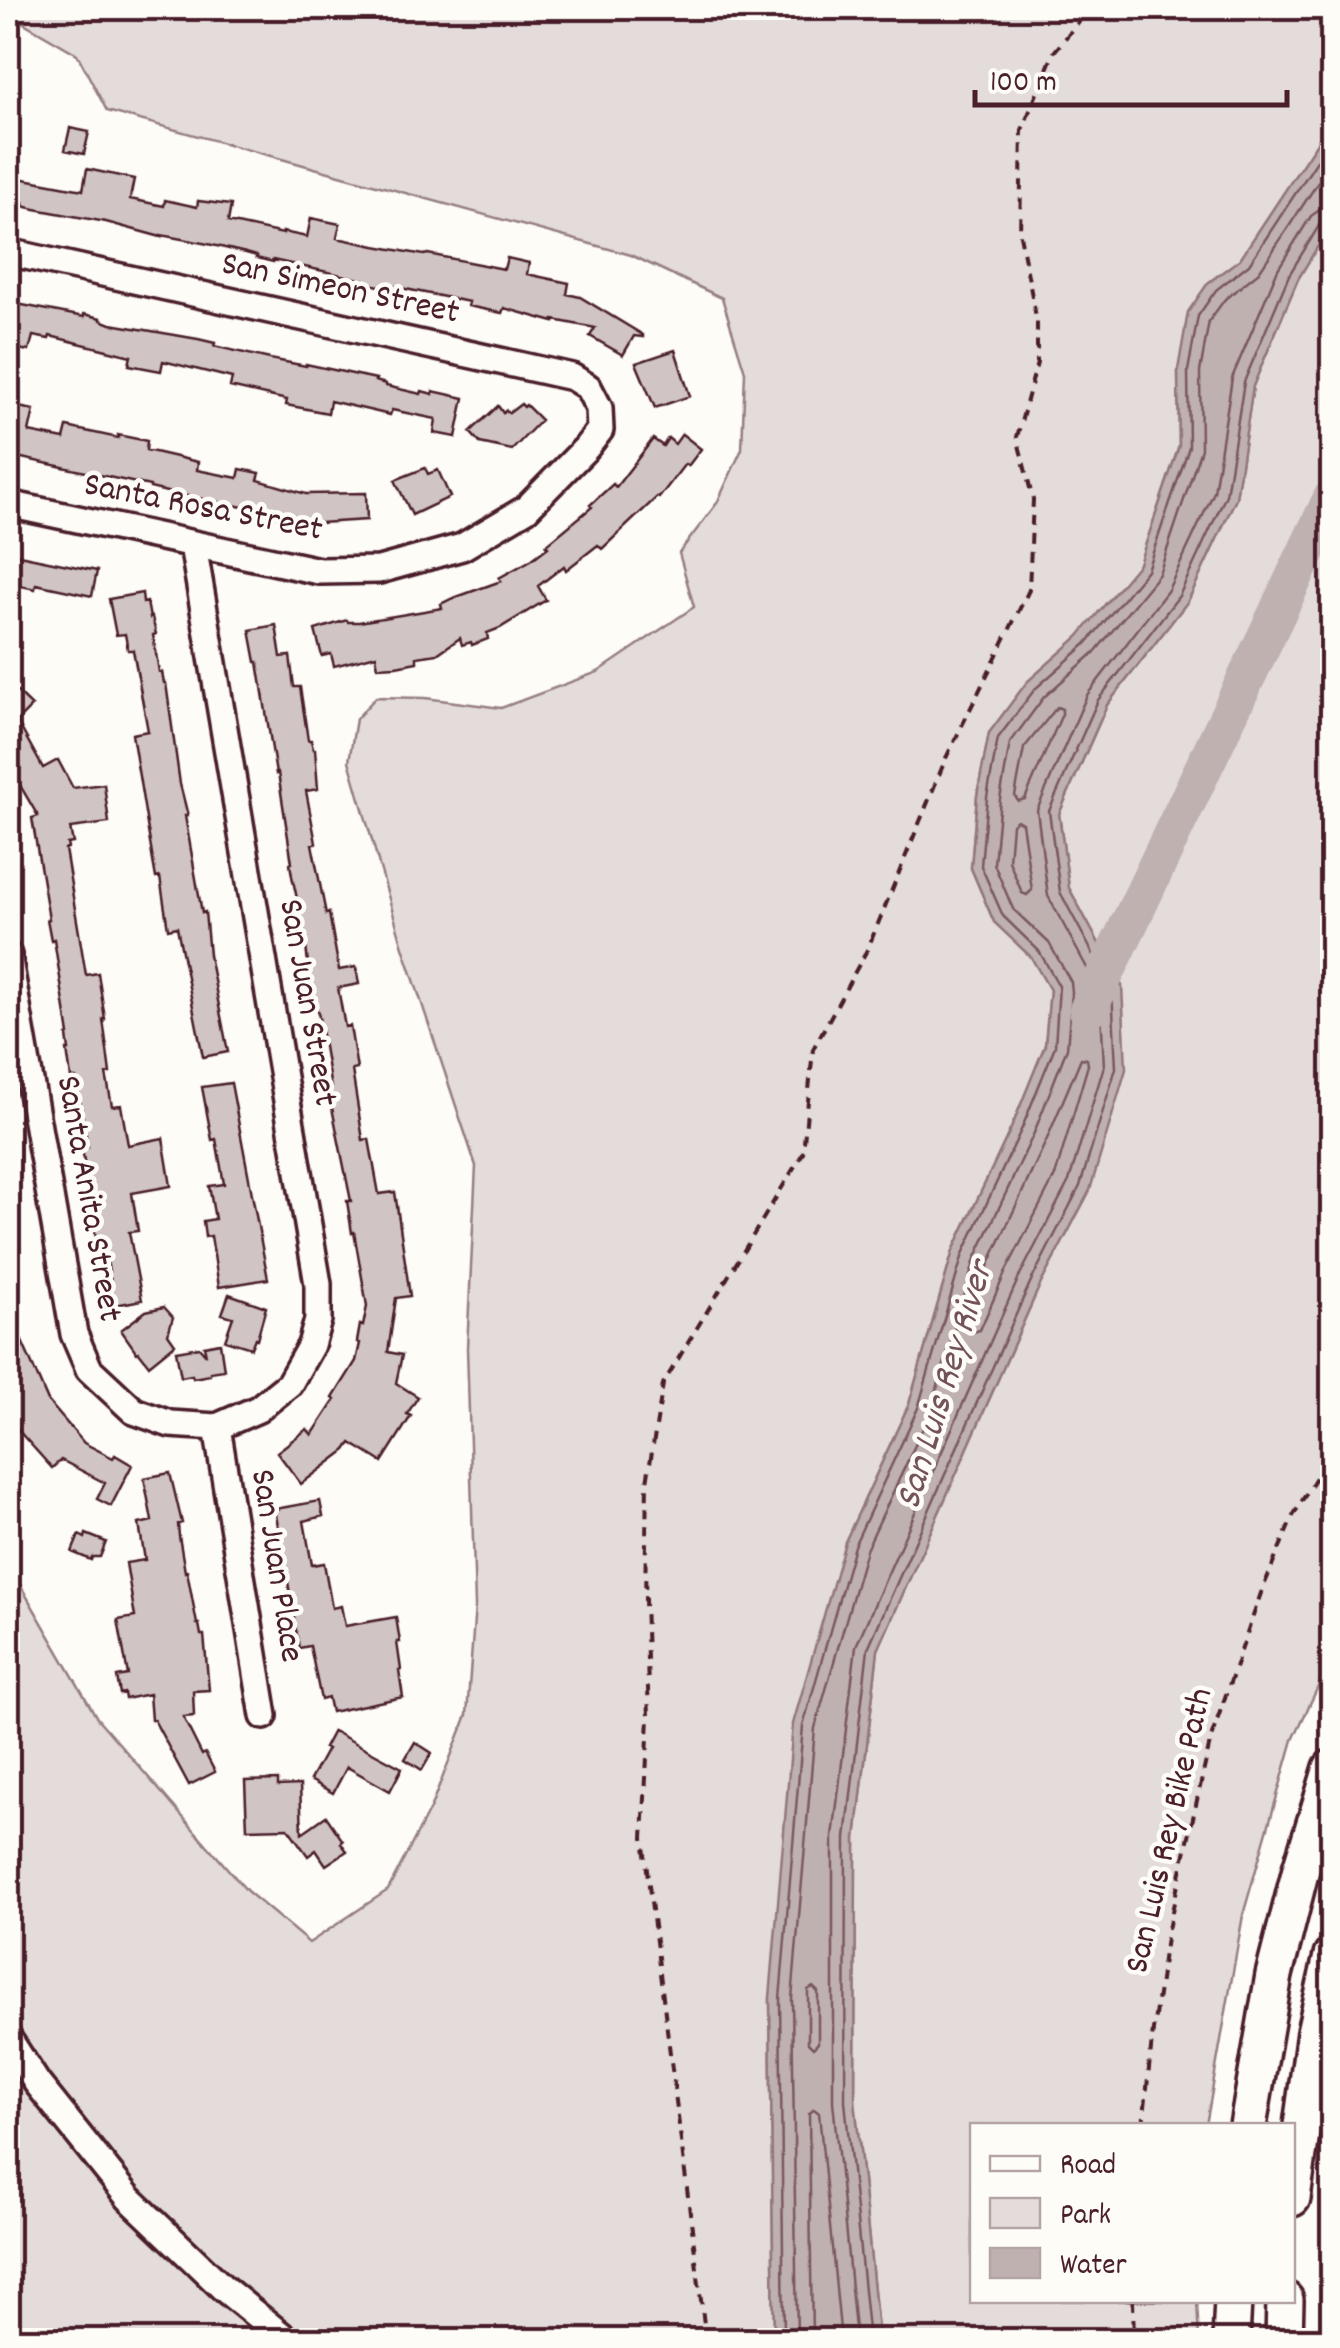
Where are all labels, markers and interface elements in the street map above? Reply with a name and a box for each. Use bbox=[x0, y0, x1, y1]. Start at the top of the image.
scale bar bbox=[975, 45, 1288, 107]
text: 100 m bbox=[990, 63, 1057, 106]
street label: San Simeon Street bbox=[216, 240, 464, 340]
street label: Santa Rosa Street bbox=[79, 461, 327, 557]
street label: San Juan Street bbox=[263, 895, 349, 1111]
street label: Santa Anita Street bbox=[41, 1072, 133, 1326]
water label: San Luis Rey River bbox=[883, 1252, 1012, 1516]
street label: San Juan Place bbox=[235, 1466, 315, 1666]
street label: San Luis Rey Bike Path bbox=[1114, 1683, 1228, 1979]
legend bbox=[970, 2123, 1295, 2303]
text: Road bbox=[1060, 2146, 1116, 2189]
text: Park bbox=[1060, 2196, 1111, 2239]
text: Water bbox=[1060, 2246, 1127, 2289]

